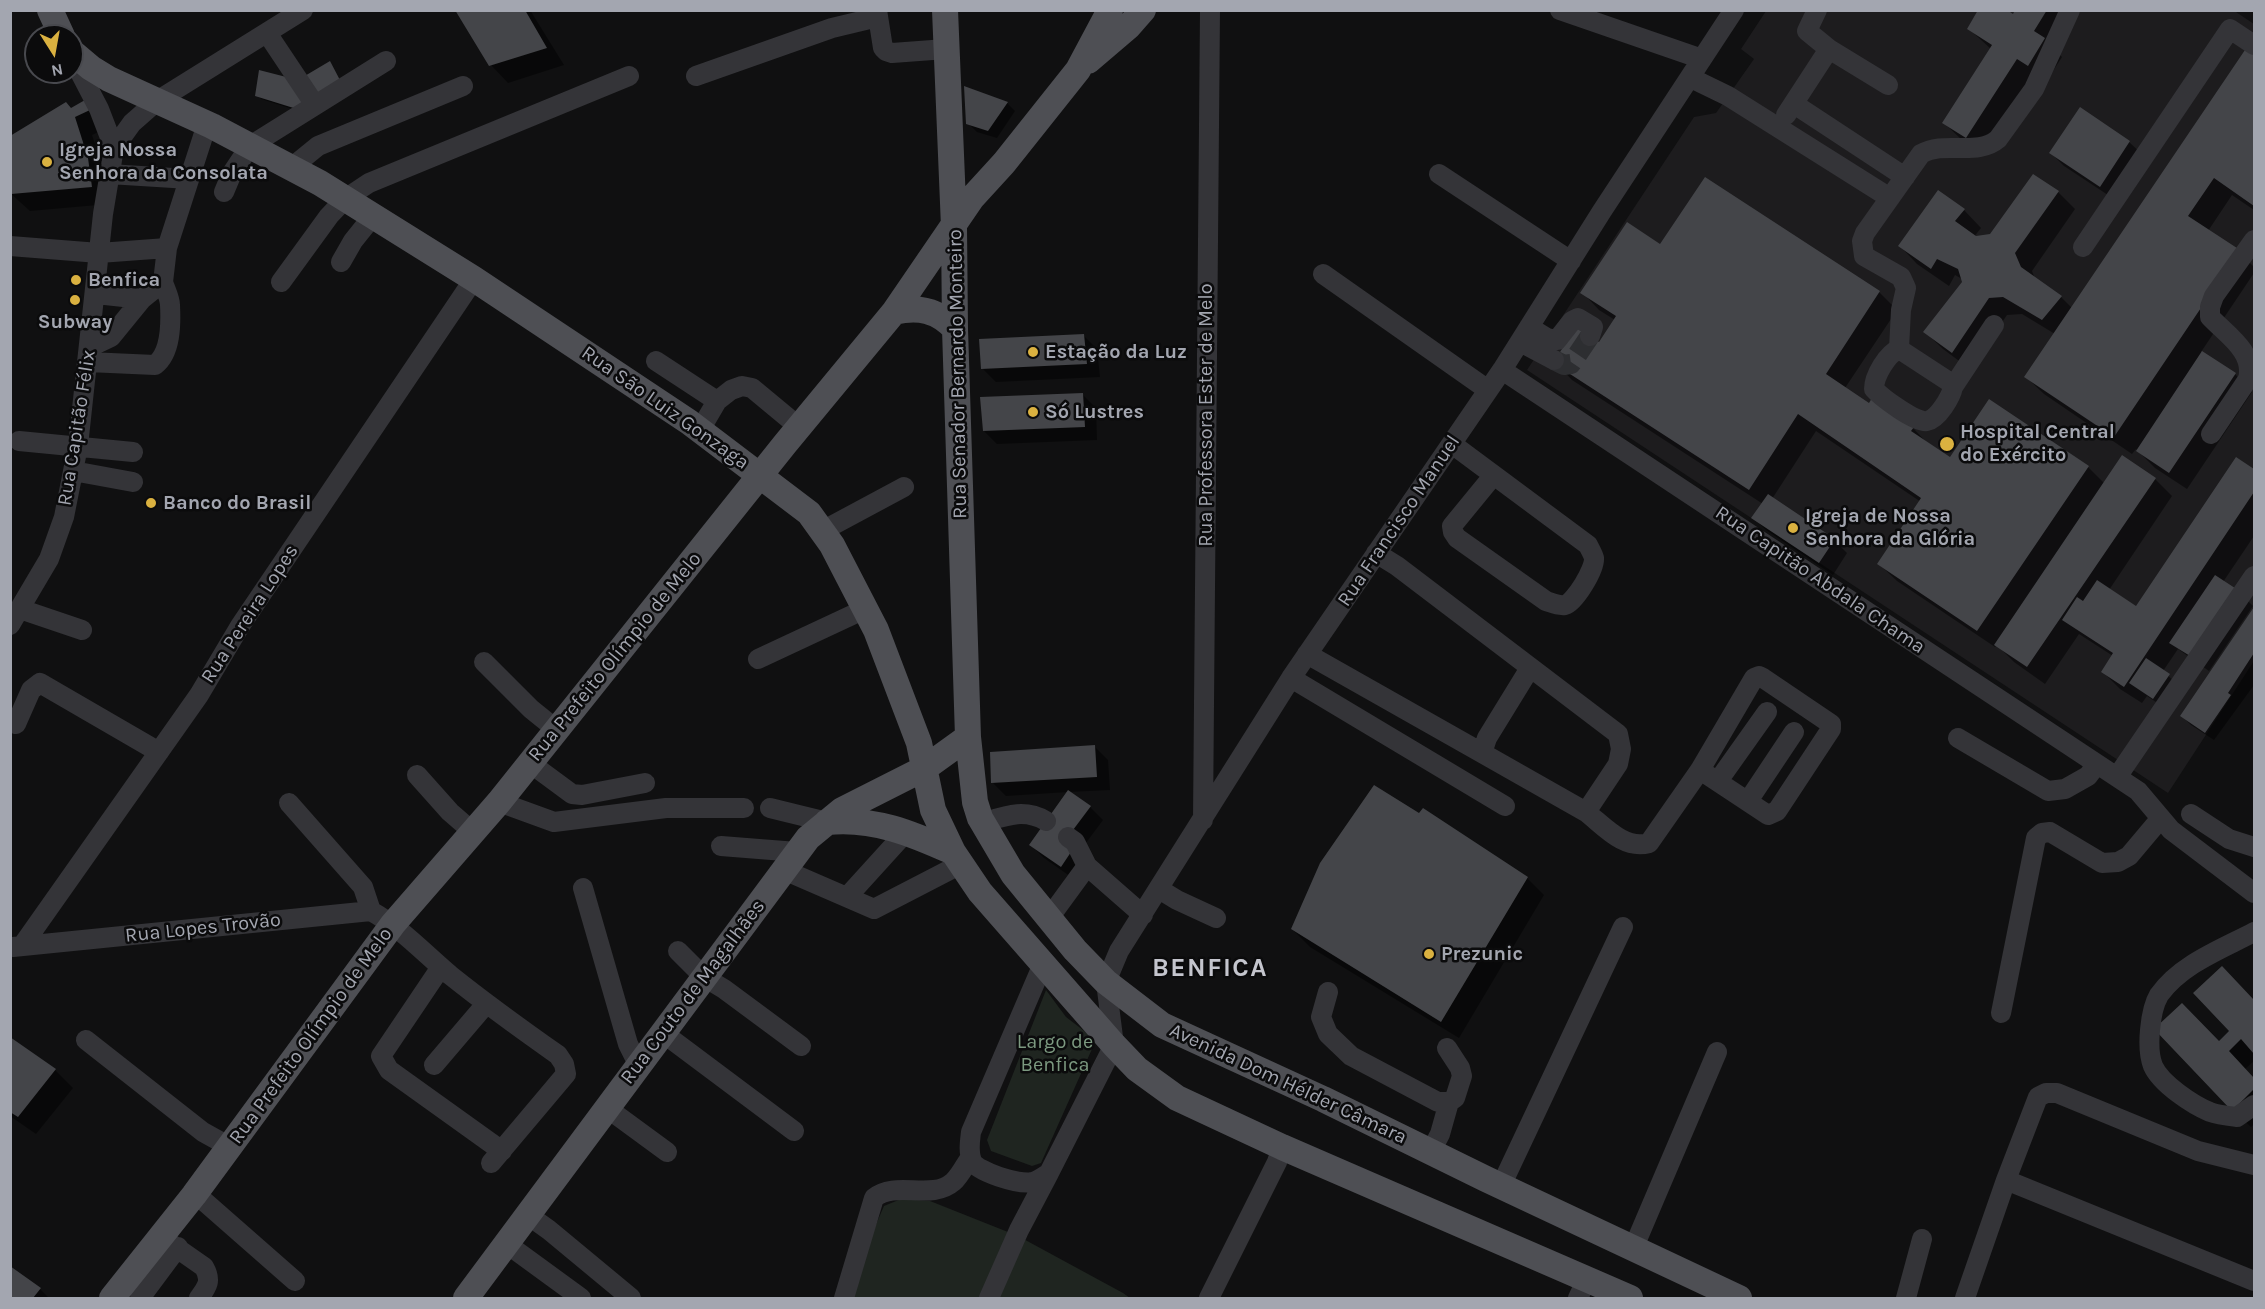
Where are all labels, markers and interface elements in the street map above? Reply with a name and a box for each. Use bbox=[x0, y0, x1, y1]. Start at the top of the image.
north arrow bbox=[24, 24, 84, 84]
text: N bbox=[50, 60, 65, 81]
place label: Igreja Nossa Senhora da Consolata bbox=[59, 138, 268, 185]
marker: Igreja Nossa Senhora da Consolata bbox=[40, 155, 54, 169]
street label: Rua Senador Bernardo Monteiro bbox=[943, 229, 973, 519]
place label: Benfica bbox=[88, 268, 160, 292]
marker: Benfica bbox=[69, 273, 83, 287]
street label: Rua Professora Ester de Melo bbox=[1194, 283, 1218, 547]
marker: Subway bbox=[68, 293, 82, 307]
place label: Subway bbox=[38, 310, 112, 334]
place label: Estação da Luz bbox=[1045, 340, 1187, 364]
street label: Rua São Luiz Gonzaga bbox=[577, 341, 753, 475]
marker: Estação da Luz bbox=[1026, 345, 1040, 359]
street label: Rua Capitão Félix bbox=[53, 348, 101, 508]
place label: Só Lustres bbox=[1045, 400, 1144, 424]
marker: Só Lustres bbox=[1026, 405, 1040, 419]
place label: Hospital Central do Exército bbox=[1960, 420, 2115, 467]
street label: Rua Francisco Manuel bbox=[1333, 431, 1465, 611]
marker: Hospital Central do Exército bbox=[1938, 435, 1956, 453]
place label: Banco do Brasil bbox=[163, 491, 311, 515]
marker: Banco do Brasil bbox=[144, 496, 158, 510]
street label: Rua Capitão Abdala Chama bbox=[1711, 501, 1929, 659]
place label: Igreja de Nossa Senhora da Glória bbox=[1805, 504, 1975, 551]
marker: Igreja de Nossa Senhora da Glória bbox=[1786, 521, 1800, 535]
street label: Rua Pereira Lopes bbox=[196, 540, 304, 688]
street label: Rua Prefeito Olímpio de Melo bbox=[523, 548, 707, 766]
street label: Rua Couto de Magalhães bbox=[616, 895, 770, 1089]
street label: Rua Lopes Trovão bbox=[124, 908, 282, 948]
street label: Rua Prefeito Olímpio de Melo bbox=[224, 923, 398, 1149]
place label: Prezunic bbox=[1441, 942, 1523, 966]
marker: Prezunic bbox=[1422, 947, 1436, 961]
district label: BENFICA bbox=[1152, 953, 1268, 985]
street label: Avenida Dom Hélder Câmara bbox=[1165, 1018, 1411, 1150]
park label: Largo de Benfica bbox=[1017, 1030, 1093, 1077]

